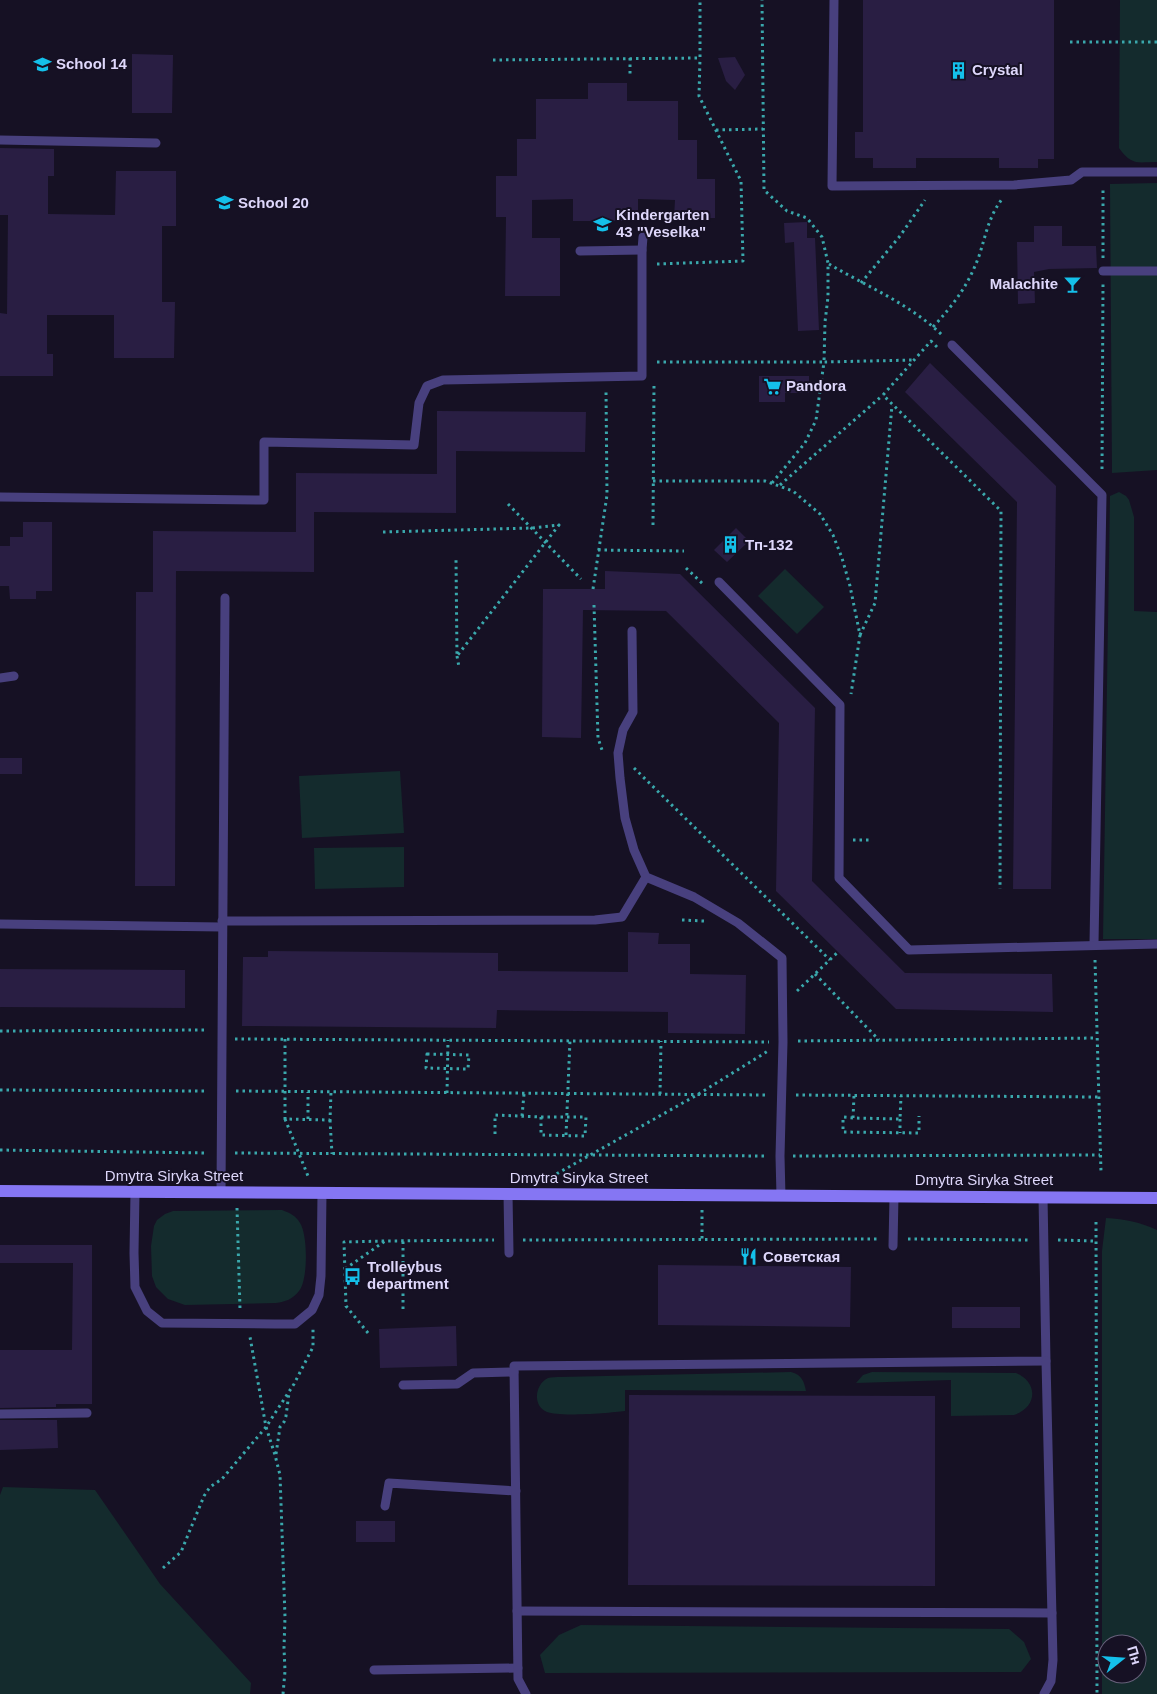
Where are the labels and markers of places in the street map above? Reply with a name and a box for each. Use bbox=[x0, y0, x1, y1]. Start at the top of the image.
school or university icon: School 14 bbox=[32, 54, 52, 74]
place label: School 14 bbox=[56, 55, 128, 72]
building icon: Crystal bbox=[948, 60, 968, 80]
place label: Crystal bbox=[972, 61, 1023, 78]
school or university icon: School 20 bbox=[214, 193, 234, 213]
place label: School 20 bbox=[238, 194, 309, 211]
place label: Kindergarten 43 "Veselka" bbox=[616, 206, 709, 240]
school or university icon: Kindergarten 43 "Veselka" bbox=[592, 214, 612, 234]
bar icon: Malachite bbox=[1062, 274, 1082, 294]
place label: Malachite bbox=[990, 275, 1058, 292]
supermarket icon: Pandora bbox=[762, 376, 782, 396]
place label: Pandora bbox=[786, 377, 847, 394]
building icon: Тп-132 bbox=[721, 535, 741, 555]
place label: Тп-132 bbox=[745, 536, 793, 553]
restaurant icon: Советская bbox=[739, 1247, 759, 1267]
place label: Советская bbox=[763, 1248, 840, 1265]
place label: Trolleybus department bbox=[367, 1258, 449, 1292]
bus stop icon: Trolleybus department bbox=[343, 1266, 363, 1286]

